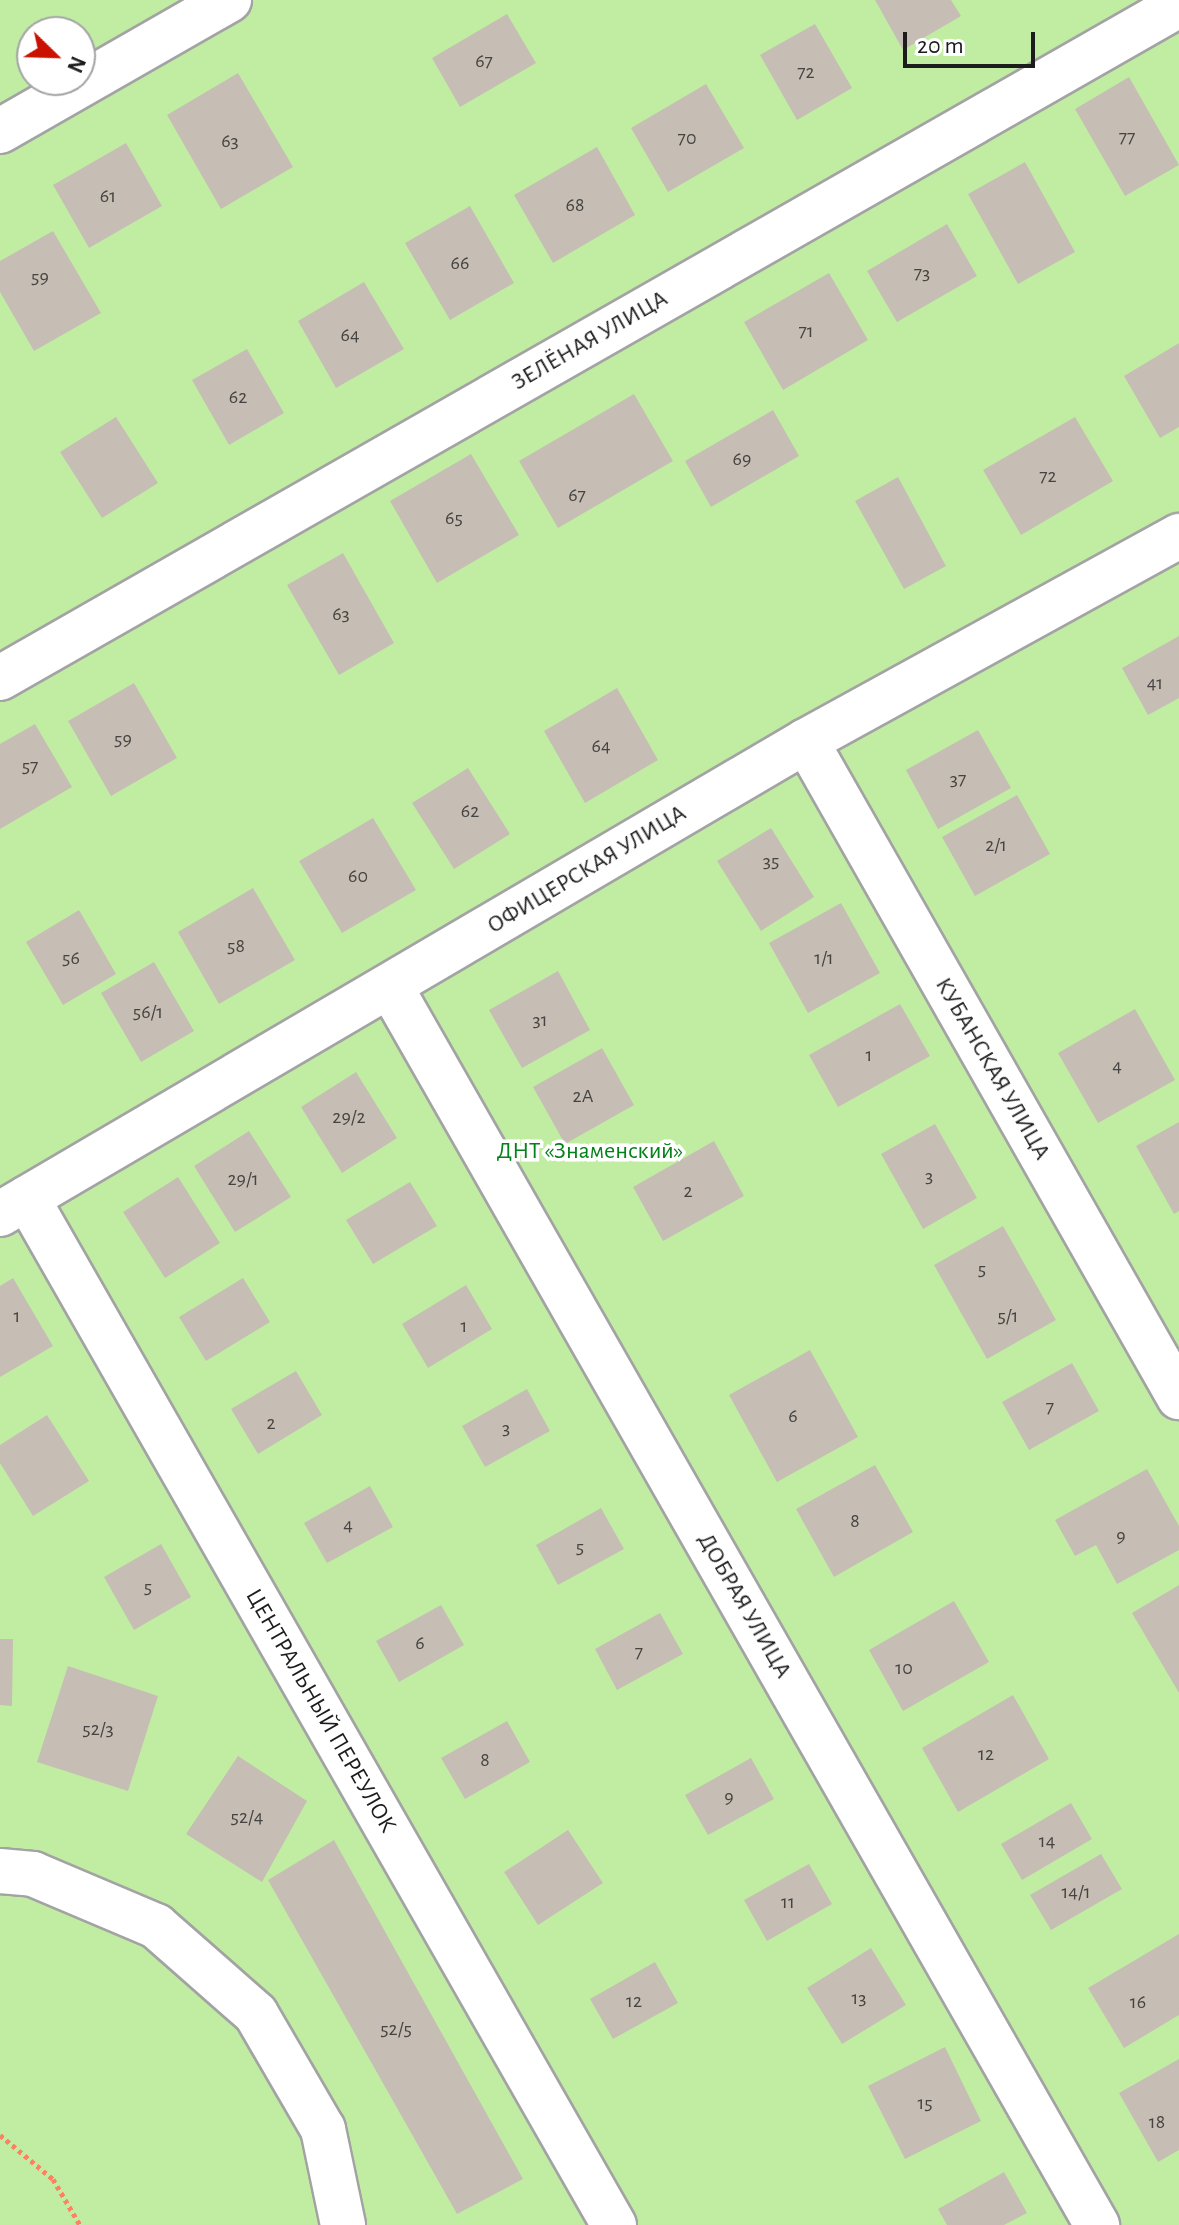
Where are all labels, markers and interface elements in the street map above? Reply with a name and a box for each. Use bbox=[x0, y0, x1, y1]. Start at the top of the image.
north arrow bbox=[16, 16, 96, 96]
scale bar bbox=[907, 16, 1039, 66]
text: 20 m bbox=[917, 34, 964, 58]
house number: 67 bbox=[475, 49, 493, 73]
text: N bbox=[63, 53, 89, 76]
house number: 72 bbox=[797, 60, 815, 84]
house number: 77 bbox=[1119, 125, 1135, 149]
house number: 70 bbox=[678, 126, 696, 150]
house number: 63 bbox=[221, 129, 239, 153]
house number: 61 bbox=[100, 184, 116, 208]
house number: 68 bbox=[566, 193, 584, 217]
house number: 66 bbox=[451, 251, 469, 275]
house number: 73 bbox=[914, 261, 930, 285]
house number: 59 bbox=[31, 265, 49, 289]
street label: ЗЕЛЁНАЯ УЛИЦА bbox=[507, 285, 673, 397]
house number: 71 bbox=[798, 319, 814, 343]
house number: 64 bbox=[340, 323, 360, 347]
house number: 62 bbox=[229, 385, 247, 409]
house number: 69 bbox=[733, 447, 751, 471]
house number: 72 bbox=[1039, 464, 1057, 488]
house number: 67 bbox=[568, 483, 586, 507]
house number: 65 bbox=[445, 506, 463, 530]
house number: 63 bbox=[332, 602, 350, 626]
house number: 41 bbox=[1147, 671, 1163, 695]
house number: 59 bbox=[114, 727, 132, 751]
house number: 64 bbox=[591, 734, 611, 758]
house number: 57 bbox=[22, 754, 38, 778]
house number: 37 bbox=[950, 767, 966, 791]
house number: 62 bbox=[461, 799, 479, 823]
street label: ОФИЦЕРСКАЯ УЛИЦА bbox=[482, 799, 692, 941]
house number: 2/1 bbox=[985, 833, 1007, 857]
house number: 35 bbox=[763, 849, 779, 873]
house number: 60 bbox=[348, 864, 368, 888]
house number: 58 bbox=[227, 934, 245, 958]
house number: 56 bbox=[62, 946, 80, 970]
house number: 1/1 bbox=[814, 946, 834, 970]
street label: КУБАНСКАЯ УЛИЦА bbox=[928, 973, 1056, 1165]
house number: 56/1 bbox=[133, 1000, 163, 1024]
house number: 31 bbox=[532, 1008, 548, 1032]
house number: 1 bbox=[866, 1043, 872, 1067]
house number: 4 bbox=[1112, 1054, 1122, 1078]
house number: 2А bbox=[573, 1084, 593, 1108]
house number: 29/2 bbox=[332, 1105, 366, 1129]
park label: ДНТ «Знаменский» bbox=[497, 1138, 683, 1166]
house number: 3 bbox=[925, 1164, 933, 1188]
house number: 29/1 bbox=[227, 1167, 259, 1191]
house number: 2 bbox=[683, 1179, 693, 1203]
house number: 5 bbox=[978, 1257, 986, 1281]
house number: 1 bbox=[14, 1304, 20, 1328]
house number: 5/1 bbox=[998, 1304, 1018, 1328]
house number: 1 bbox=[461, 1314, 467, 1338]
house number: 7 bbox=[1046, 1395, 1054, 1419]
house number: 6 bbox=[788, 1404, 798, 1428]
house number: 2 bbox=[266, 1411, 276, 1435]
house number: 3 bbox=[502, 1416, 510, 1440]
house number: 8 bbox=[850, 1509, 860, 1533]
house number: 4 bbox=[343, 1513, 353, 1537]
house number: 9 bbox=[1116, 1524, 1126, 1548]
street label: ДОБРАЯ УЛИЦА bbox=[691, 1528, 797, 1684]
house number: 5 bbox=[576, 1535, 584, 1559]
house number: 5 bbox=[144, 1575, 152, 1599]
street label: ЦЕНТРАЛЬНЫЙ ПЕРЕУЛОК bbox=[238, 1584, 402, 1838]
house number: 6 bbox=[415, 1631, 425, 1655]
house number: 7 bbox=[635, 1640, 643, 1664]
house number: 10 bbox=[895, 1656, 913, 1680]
house number: 52/3 bbox=[82, 1717, 114, 1741]
house number: 12 bbox=[978, 1742, 994, 1766]
house number: 8 bbox=[480, 1748, 490, 1772]
house number: 9 bbox=[724, 1785, 734, 1809]
house number: 52/4 bbox=[231, 1805, 263, 1829]
house number: 14 bbox=[1039, 1829, 1055, 1853]
house number: 14/1 bbox=[1061, 1880, 1091, 1904]
house number: 11 bbox=[781, 1890, 795, 1914]
house number: 13 bbox=[851, 1986, 867, 2010]
house number: 12 bbox=[626, 1989, 642, 2013]
house number: 16 bbox=[1130, 1990, 1146, 2014]
house number: 52/5 bbox=[380, 2017, 412, 2041]
house number: 15 bbox=[917, 2091, 933, 2115]
house number: 18 bbox=[1149, 2110, 1165, 2134]

